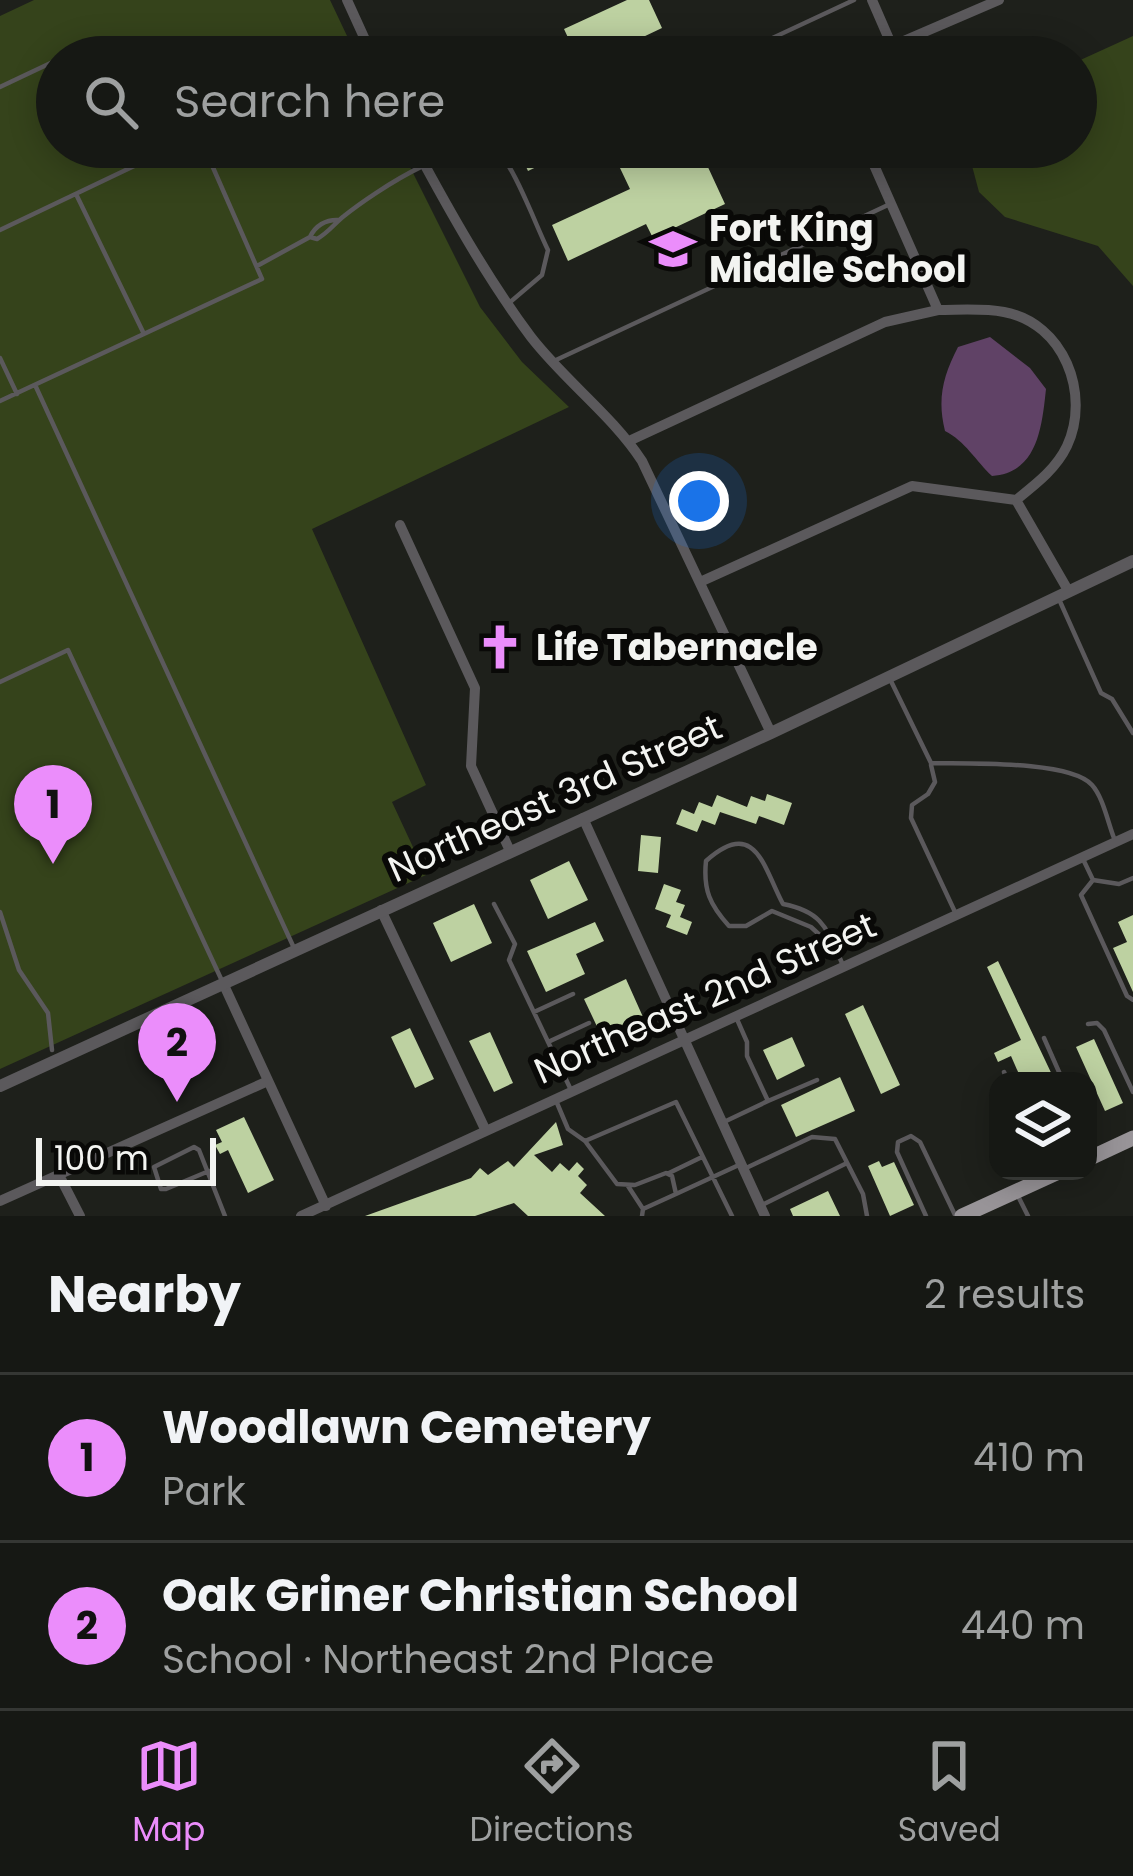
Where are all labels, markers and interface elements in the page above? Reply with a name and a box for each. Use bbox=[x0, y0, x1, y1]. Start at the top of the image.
search box bbox=[36, 36, 1097, 168]
icon: search bbox=[78, 69, 144, 135]
text: Search here bbox=[174, 70, 445, 133]
place label: Fort King Middle School bbox=[709, 203, 967, 295]
school or university icon: Fort King Middle School bbox=[648, 224, 698, 274]
your location bbox=[669, 471, 729, 531]
church icon: Life Tabernacle bbox=[475, 622, 525, 672]
place label: Life Tabernacle bbox=[536, 622, 818, 673]
street label: Northeast 3rd Street bbox=[380, 701, 730, 895]
pin: 1 bbox=[14, 765, 92, 864]
street label: Northeast 2nd Street bbox=[526, 900, 884, 1096]
pin: 2 bbox=[138, 1003, 216, 1102]
map controls bbox=[989, 1072, 1097, 1180]
button: layers bbox=[989, 1072, 1097, 1180]
scale bar bbox=[36, 1132, 216, 1185]
text: 100 m bbox=[54, 1135, 149, 1182]
text: Nearby bbox=[48, 1258, 241, 1330]
text: 2 results bbox=[924, 1267, 1085, 1322]
text: Woodlawn Cemetery bbox=[162, 1396, 651, 1459]
text: 1 bbox=[80, 1430, 94, 1485]
text: 410 m bbox=[973, 1430, 1085, 1485]
text: Park bbox=[162, 1464, 246, 1519]
text: Oak Griner Christian School bbox=[162, 1564, 799, 1627]
text: 2 bbox=[76, 1598, 98, 1653]
text: 440 m bbox=[961, 1598, 1085, 1653]
text: School · Northeast 2nd Place bbox=[162, 1632, 714, 1687]
tab: Map bbox=[132, 1733, 205, 1855]
tab: Directions bbox=[470, 1733, 633, 1855]
tab: Saved bbox=[898, 1733, 1001, 1855]

